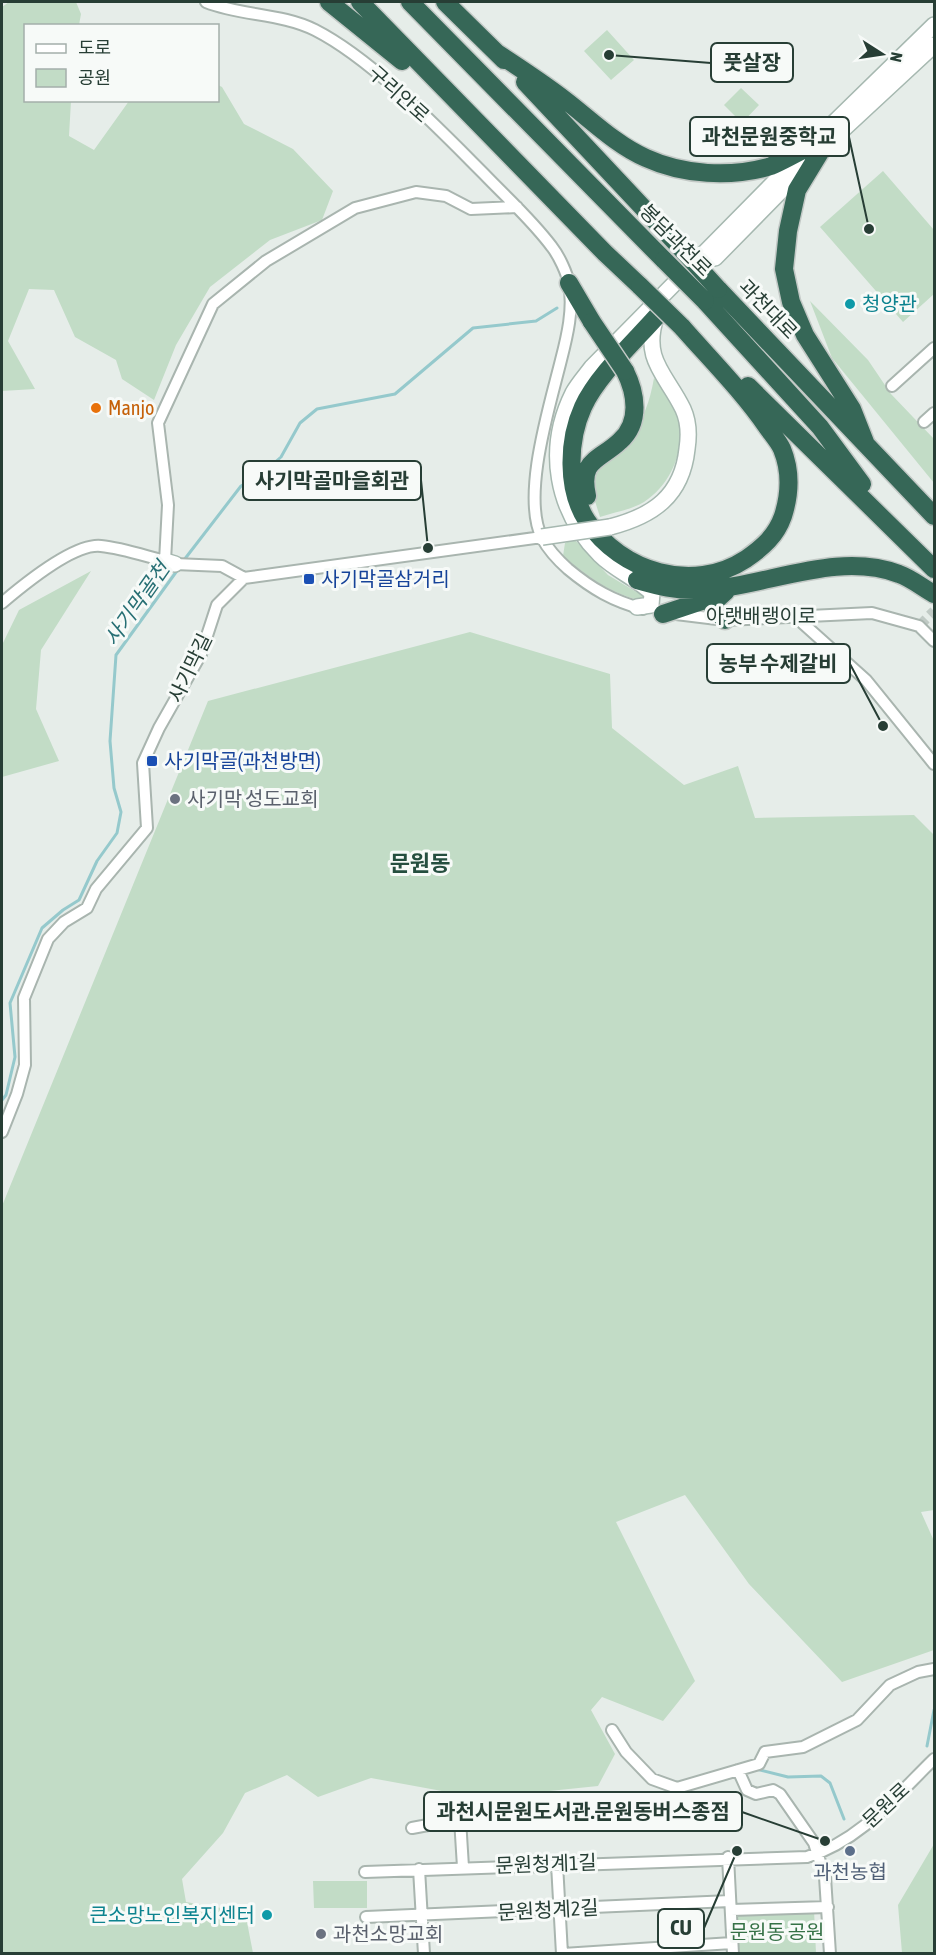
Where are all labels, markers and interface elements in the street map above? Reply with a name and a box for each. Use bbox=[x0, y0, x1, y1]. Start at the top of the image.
legend bbox=[24, 24, 219, 102]
north arrow bbox=[852, 24, 912, 84]
text: 도로 bbox=[78, 37, 111, 58]
callout: 풋살장 bbox=[711, 43, 793, 82]
text: 풋살장 bbox=[723, 50, 781, 74]
text: N bbox=[887, 51, 906, 64]
street label: 구리안로 bbox=[364, 60, 434, 127]
text: 공원 bbox=[78, 67, 111, 88]
callout: 과천문원중학교 bbox=[690, 117, 849, 156]
text: 과천문원중학교 bbox=[701, 124, 837, 148]
street label: 봉담과천로 bbox=[636, 199, 717, 280]
street label: 과천대로 bbox=[735, 274, 802, 343]
place label: 청양관 bbox=[862, 292, 917, 315]
marker: 청양관 bbox=[843, 297, 857, 311]
place label: Manjo bbox=[108, 396, 154, 419]
marker: Manjo bbox=[89, 401, 103, 415]
callout: 사기막골마을회관 bbox=[243, 461, 421, 500]
text: 사기막골마을회관 bbox=[255, 468, 409, 492]
water label: 사기막골천 bbox=[99, 555, 175, 650]
place label: 사기막골삼거리 bbox=[321, 567, 450, 590]
marker: 사기막골삼거리 bbox=[302, 572, 316, 586]
street label: 아랫배랭이로 bbox=[706, 604, 816, 627]
street label: 사기막길 bbox=[163, 630, 216, 706]
callout: 농부 수제갈비 bbox=[707, 644, 850, 683]
text: 농부 수제갈비 bbox=[719, 651, 837, 675]
place label: 사기막골(과천방면) bbox=[164, 749, 321, 772]
marker: 사기막골(과천방면) bbox=[145, 754, 159, 768]
place label: 사기막 성도교회 bbox=[187, 787, 319, 810]
marker: 사기막 성도교회 bbox=[168, 792, 182, 806]
district label: 문원동 bbox=[390, 850, 450, 876]
street label: 문원로 bbox=[858, 1777, 914, 1832]
callout: 과천시문원도서관.문원동버스종점 bbox=[424, 1792, 742, 1831]
text: 과천시문원도서관.문원동버스종점 bbox=[436, 1799, 730, 1823]
marker: 과천농협 bbox=[843, 1844, 857, 1858]
street label: 문원청계1길 bbox=[495, 1850, 597, 1877]
place label: 과천농협 bbox=[813, 1860, 887, 1883]
street label: 문원청계2길 bbox=[497, 1895, 599, 1924]
place label: 큰소망노인복지센터 bbox=[89, 1903, 255, 1926]
marker: 큰소망노인복지센터 bbox=[260, 1908, 274, 1922]
callout: CU bbox=[658, 1909, 704, 1948]
text: CU bbox=[670, 1915, 692, 1939]
park label: 문원동 공원 bbox=[730, 1920, 824, 1943]
place label: 과천소망교회 bbox=[333, 1922, 443, 1945]
marker: 과천소망교회 bbox=[314, 1927, 328, 1941]

